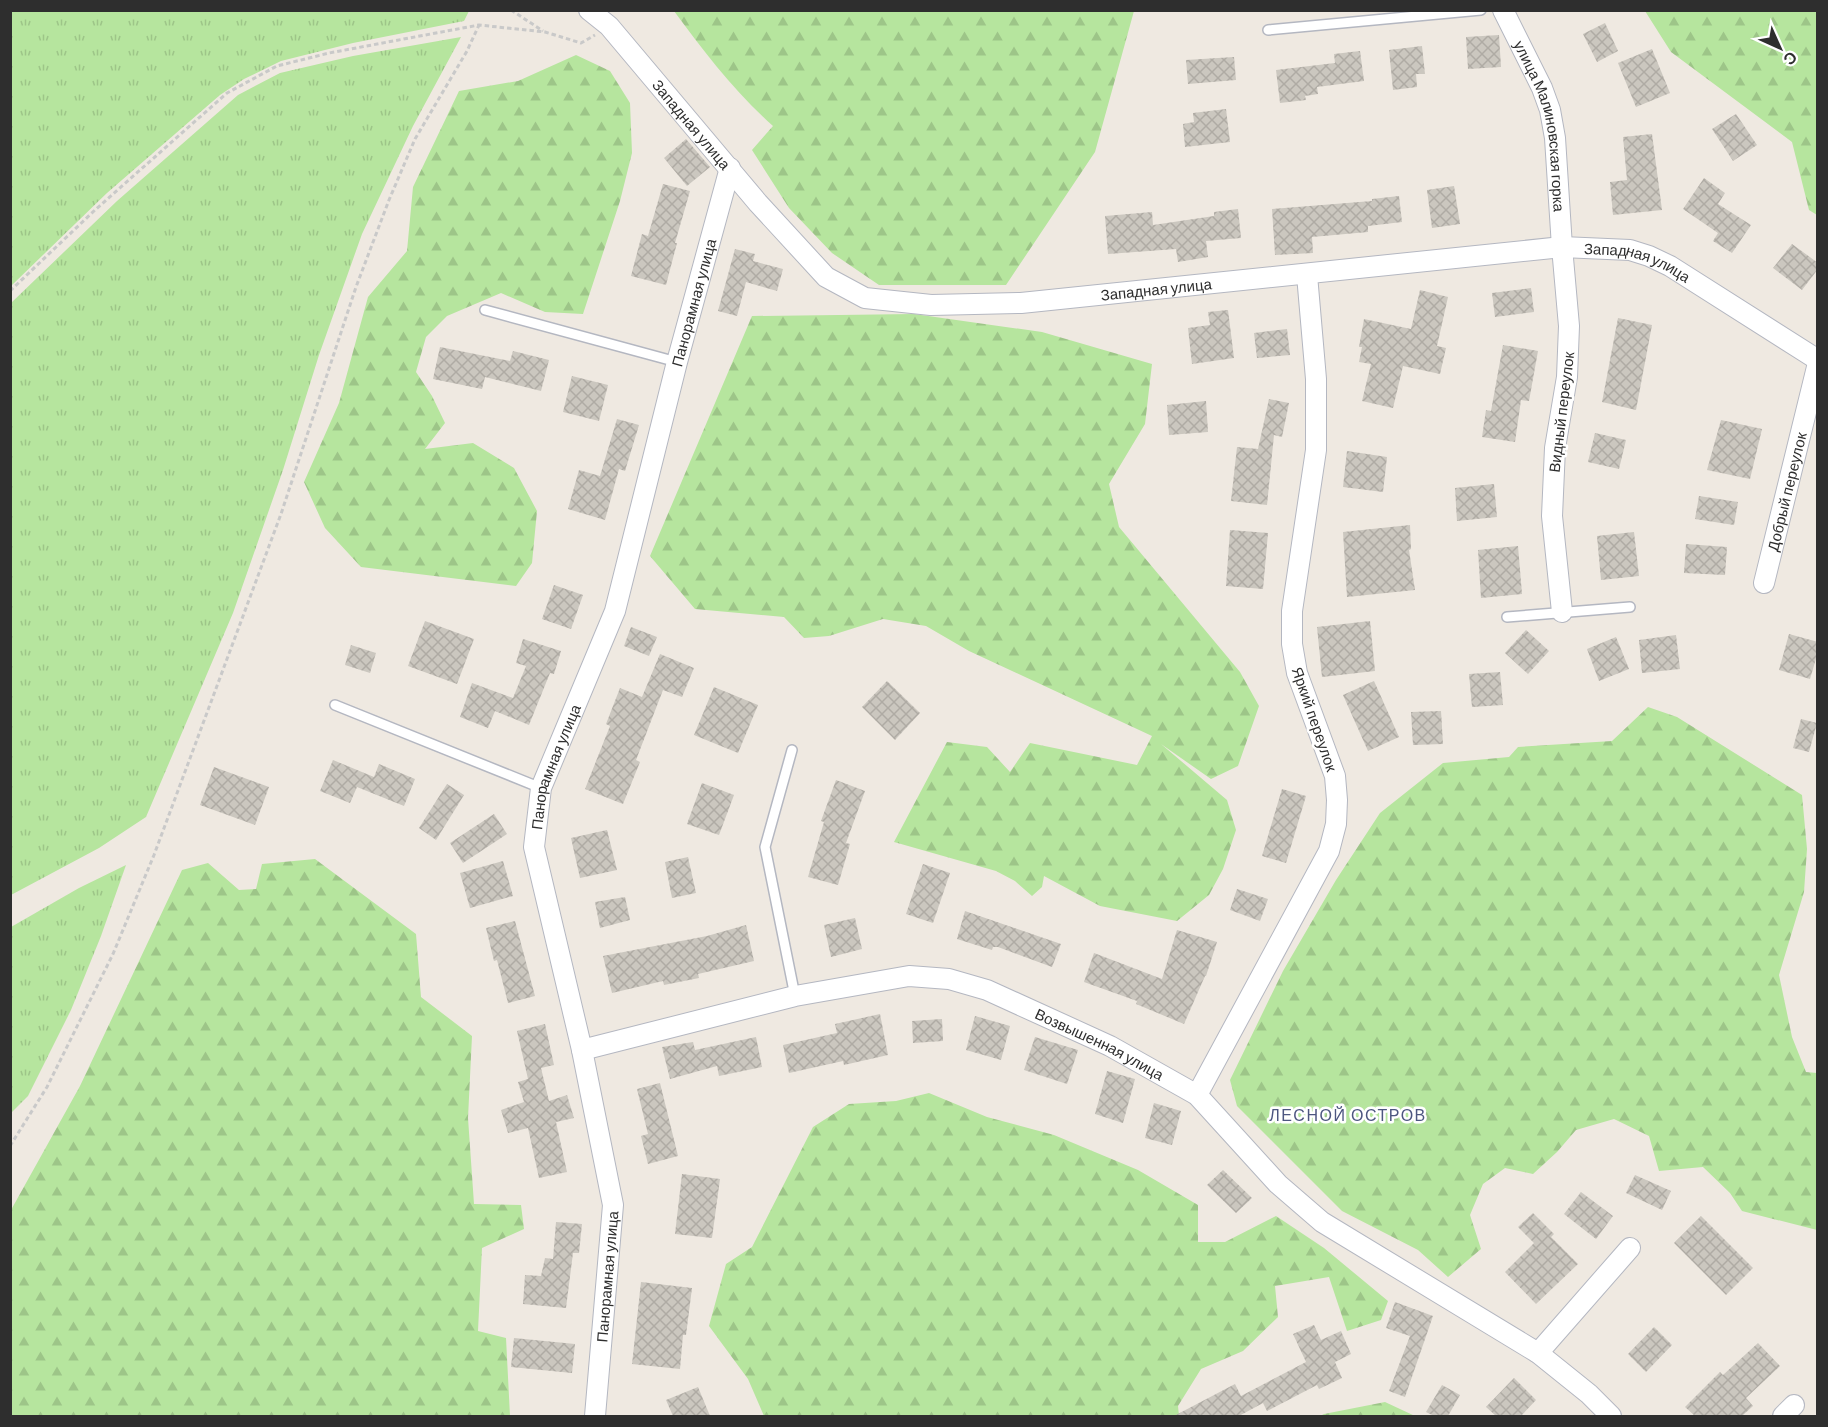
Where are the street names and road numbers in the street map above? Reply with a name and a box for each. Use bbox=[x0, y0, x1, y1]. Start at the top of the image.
street label: улица Малиновская горка bbox=[1511, 37, 1569, 213]
street label: Западная улица bbox=[649, 76, 735, 173]
street label: Панорамная улица bbox=[667, 236, 719, 368]
street label: Западная улица bbox=[1584, 239, 1694, 286]
street label: Западная улица bbox=[1100, 274, 1213, 304]
street label: Видный переулок bbox=[1545, 350, 1577, 473]
street label: Добрый переулок bbox=[1763, 430, 1810, 553]
street label: Яркий переулок bbox=[1289, 664, 1341, 774]
street label: Панорамная улица bbox=[527, 701, 584, 831]
street label: Возвышенная улица bbox=[1032, 1004, 1168, 1084]
street label: Панорамная улица bbox=[592, 1209, 622, 1343]

